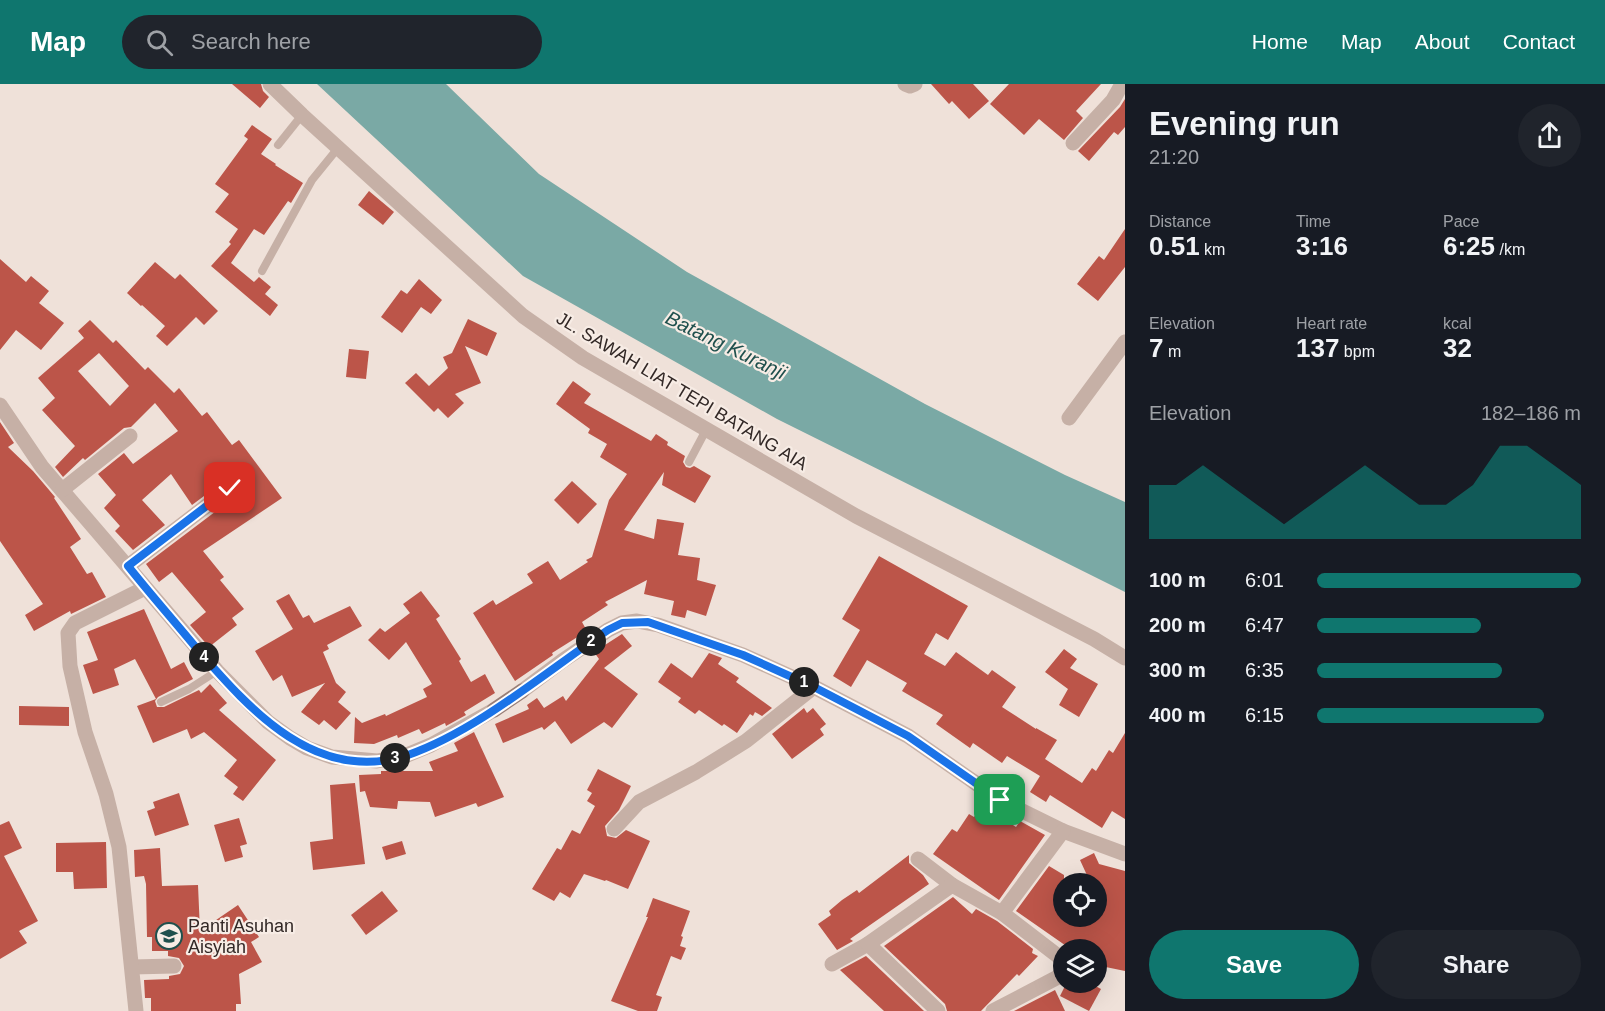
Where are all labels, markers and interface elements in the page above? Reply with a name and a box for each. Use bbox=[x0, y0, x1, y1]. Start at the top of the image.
search box bbox=[122, 15, 542, 69]
text: Map bbox=[30, 26, 86, 57]
icon: search bbox=[143, 26, 176, 59]
text: Search here bbox=[191, 29, 311, 54]
text: Home bbox=[1252, 30, 1308, 53]
text: Map bbox=[1341, 30, 1382, 53]
text: About bbox=[1415, 30, 1470, 53]
text: Contact bbox=[1503, 30, 1575, 53]
button: share bbox=[1518, 104, 1581, 167]
text: Evening run bbox=[1149, 105, 1340, 142]
text: 21:20 bbox=[1149, 146, 1199, 168]
text: Distance bbox=[1149, 213, 1211, 230]
text: Time bbox=[1296, 213, 1331, 230]
text: Pace bbox=[1443, 213, 1479, 230]
text: 0.51 bbox=[1149, 231, 1200, 261]
text: 3:16 bbox=[1296, 231, 1348, 261]
text: 6:25 bbox=[1443, 231, 1495, 261]
text: km bbox=[1200, 241, 1225, 258]
text: /km bbox=[1495, 241, 1525, 258]
water label: Batang Kuranji bbox=[662, 306, 790, 384]
street label: JL. SAWAH LIAT TEPI BATANG AIA bbox=[553, 308, 811, 474]
text: Elevation bbox=[1149, 315, 1215, 332]
text: Heart rate bbox=[1296, 315, 1367, 332]
text: kcal bbox=[1443, 315, 1471, 332]
text: 7 bbox=[1149, 333, 1163, 363]
text: 137 bbox=[1296, 333, 1339, 363]
text: 32 bbox=[1443, 333, 1472, 363]
text: m bbox=[1163, 343, 1181, 360]
text: bpm bbox=[1339, 343, 1375, 360]
text: Elevation bbox=[1149, 402, 1231, 424]
text: 182–186 m bbox=[1481, 402, 1581, 424]
pin bbox=[204, 462, 255, 513]
icon: check bbox=[213, 471, 246, 504]
text: 100 m bbox=[1149, 569, 1206, 591]
text: 6:01 bbox=[1245, 569, 1284, 591]
text: 200 m bbox=[1149, 614, 1206, 636]
text: 6:47 bbox=[1245, 614, 1284, 636]
pin: 2 bbox=[576, 626, 606, 656]
text: 2 bbox=[587, 632, 595, 649]
pin: 4 bbox=[189, 642, 219, 672]
text: 4 bbox=[200, 648, 208, 665]
text: 300 m bbox=[1149, 659, 1206, 681]
text: 6:35 bbox=[1245, 659, 1284, 681]
pin: 1 bbox=[789, 667, 819, 697]
text: 1 bbox=[800, 673, 808, 690]
text: 400 m bbox=[1149, 704, 1206, 726]
text: 6:15 bbox=[1245, 704, 1284, 726]
pin: 3 bbox=[380, 743, 410, 773]
text: 3 bbox=[391, 749, 399, 766]
pin bbox=[974, 774, 1025, 825]
icon: arrive bbox=[983, 783, 1016, 816]
map controls bbox=[1053, 873, 1107, 993]
button: locate bbox=[1053, 873, 1107, 927]
place label: Panti Asuhan Aisyiah bbox=[188, 916, 294, 957]
school or university icon: Panti Asuhan Aisyiah bbox=[154, 921, 184, 951]
button: Save bbox=[1149, 930, 1359, 999]
button: Share bbox=[1371, 930, 1581, 999]
button: layers bbox=[1053, 939, 1107, 993]

